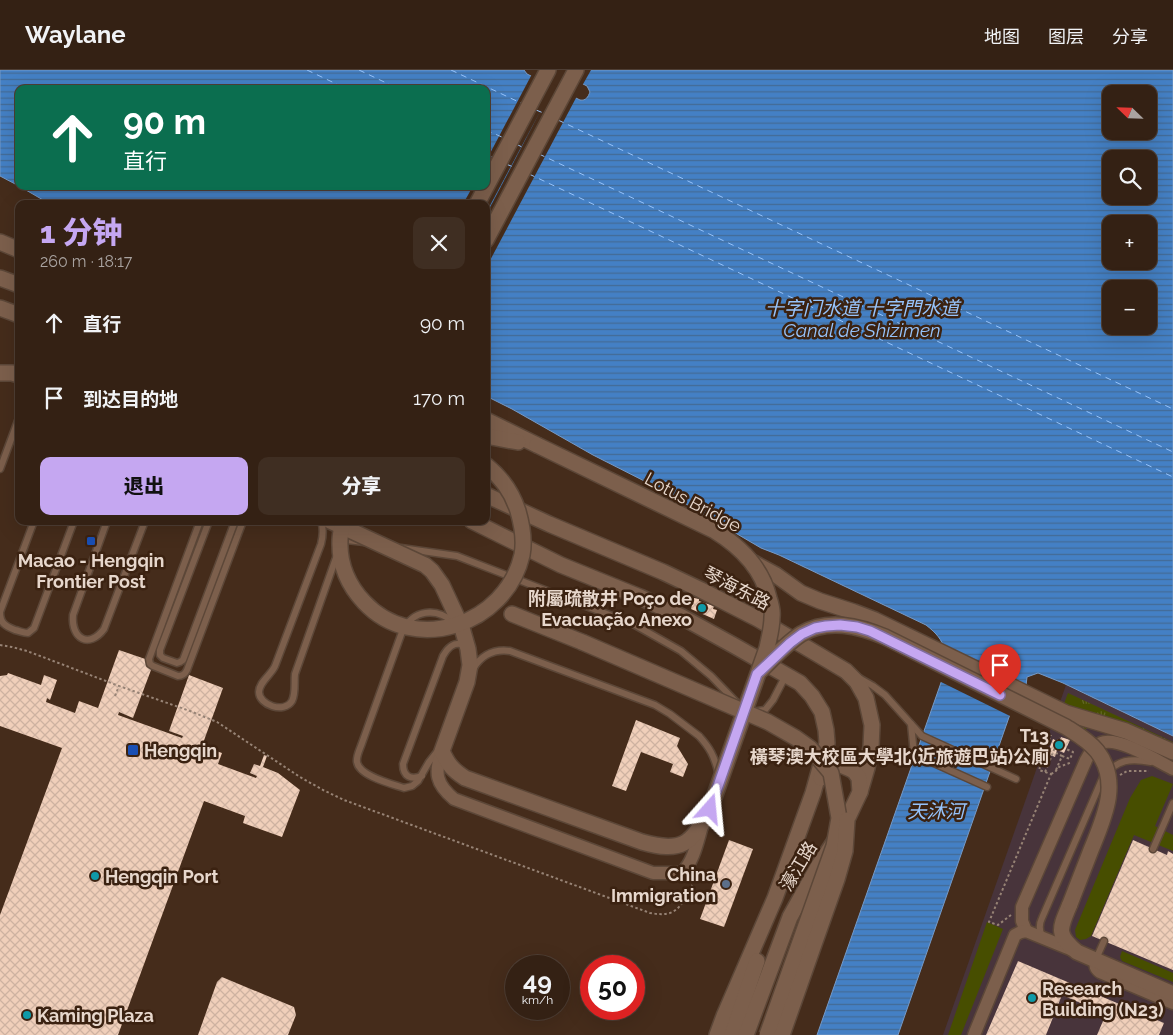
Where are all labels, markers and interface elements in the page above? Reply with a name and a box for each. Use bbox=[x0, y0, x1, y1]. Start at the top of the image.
text: Waylane bbox=[25, 20, 126, 49]
text: 地图 bbox=[984, 26, 1020, 47]
text: 图层 bbox=[1048, 26, 1084, 47]
text: 分享 bbox=[1112, 26, 1148, 47]
north arrow bbox=[1102, 85, 1158, 140]
map controls bbox=[1102, 85, 1157, 335]
text: 90 m bbox=[123, 101, 206, 142]
icon: ahead bbox=[40, 105, 105, 170]
text: 直行 bbox=[123, 148, 167, 174]
button: search bbox=[1102, 150, 1157, 205]
text: 1 分钟 bbox=[40, 215, 123, 250]
button: + bbox=[1102, 215, 1157, 270]
button: close bbox=[413, 217, 465, 269]
text: 260 m · 18:17 bbox=[40, 252, 132, 271]
button: − bbox=[1102, 280, 1157, 335]
water label: 十字门水道 十字門水道 Canal de Shizimen bbox=[765, 297, 962, 341]
icon: ahead bbox=[40, 309, 68, 337]
text: 90 m bbox=[420, 312, 465, 334]
text: 直行 bbox=[83, 313, 121, 335]
icon: arrive bbox=[40, 384, 68, 412]
text: 170 m bbox=[413, 387, 465, 409]
text: 到达目的地 bbox=[83, 388, 178, 410]
button: 退出 bbox=[40, 457, 248, 515]
button: 分享 bbox=[258, 457, 465, 515]
street label: Lotus Bridge bbox=[641, 468, 745, 536]
marker: Macao - Hengqin Frontier Post bbox=[85, 535, 97, 547]
place label: Macao - Hengqin Frontier Post bbox=[18, 550, 164, 592]
street label: 琴海东路 bbox=[700, 562, 774, 614]
place label: 附屬疏散井 Poço de Evacuação Anexo bbox=[528, 588, 692, 630]
marker: 附屬疏散井 Poço de Evacuação Anexo bbox=[696, 602, 708, 614]
pin bbox=[979, 644, 1021, 695]
icon: arrive bbox=[986, 651, 1014, 679]
place label: T13 橫琴澳大校區大學北(近旅遊巴站)公廁 bbox=[750, 725, 1049, 767]
marker: T13 橫琴澳大校區大學北(近旅遊巴站)公廁 bbox=[1053, 739, 1065, 751]
place label: Hengqin bbox=[144, 740, 217, 761]
marker: Hengqin bbox=[126, 743, 140, 757]
position arrow bbox=[683, 782, 735, 834]
water label: 天沐河 bbox=[907, 800, 968, 822]
street label: 濠江路 bbox=[775, 837, 821, 895]
place label: China Immigration bbox=[611, 864, 716, 906]
place label: Hengqin Port bbox=[105, 866, 218, 887]
marker: Hengqin Port bbox=[89, 870, 101, 882]
marker: China Immigration bbox=[720, 878, 732, 890]
speed limit sign: 50 bbox=[580, 955, 645, 1020]
text: 49 bbox=[523, 966, 552, 996]
place label: Research Building (N23) bbox=[1042, 978, 1164, 1020]
marker: Research Building (N23) bbox=[1026, 992, 1038, 1004]
text: km/h bbox=[522, 993, 553, 1007]
place label: Kaming Plaza bbox=[37, 1005, 154, 1026]
marker: Kaming Plaza bbox=[21, 1009, 33, 1021]

